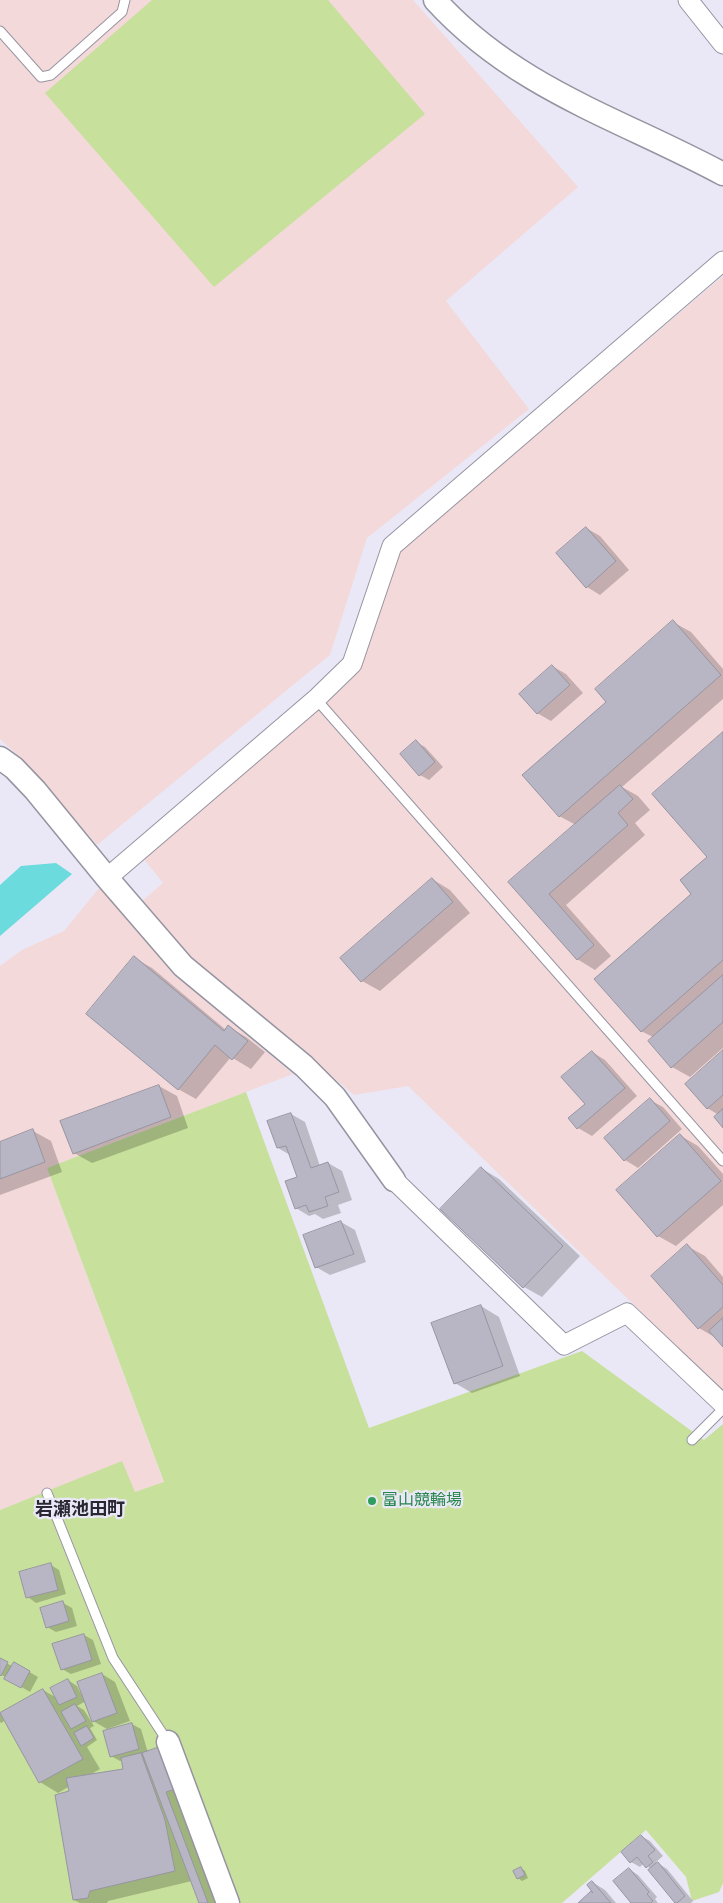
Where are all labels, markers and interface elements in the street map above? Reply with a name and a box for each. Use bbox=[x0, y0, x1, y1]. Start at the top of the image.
place label: 富山競輪場 bbox=[382, 1491, 462, 1511]
marker: 富山競輪場 bbox=[366, 1495, 378, 1507]
district label: 岩瀬池田町 bbox=[35, 1499, 125, 1521]

